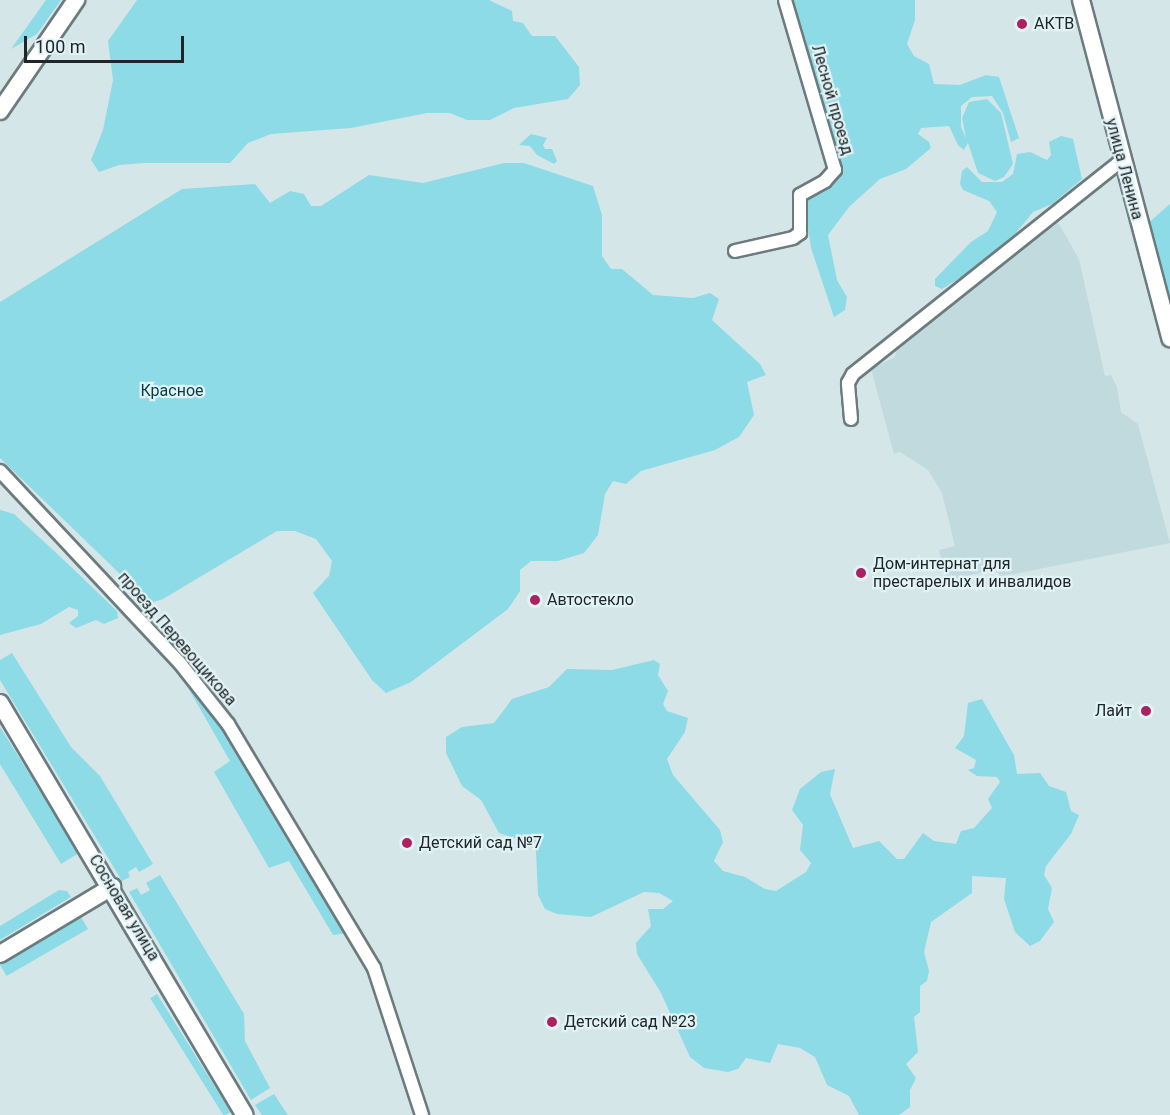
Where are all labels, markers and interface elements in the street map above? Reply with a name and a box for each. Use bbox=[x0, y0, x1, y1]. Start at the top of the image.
place label: АКТВ bbox=[1034, 14, 1074, 34]
marker: АКТВ bbox=[1015, 17, 1029, 31]
scale bar bbox=[27, 24, 188, 62]
text: 100 m bbox=[35, 36, 86, 57]
street label: Лесной проезд bbox=[807, 43, 857, 157]
street label: улица Ленина bbox=[1101, 116, 1147, 222]
park label: Красное bbox=[140, 381, 204, 401]
place label: Дом-интернат для престарелых и инвалидов bbox=[873, 554, 1071, 592]
marker: Дом-интернат для престарелых и инвалидов bbox=[854, 566, 868, 580]
street label: проезд Перевощикова bbox=[114, 568, 240, 710]
place label: Автостекло bbox=[547, 590, 634, 610]
marker: Автостекло bbox=[528, 593, 542, 607]
place label: Лайт bbox=[1095, 701, 1132, 721]
marker: Лайт bbox=[1137, 702, 1155, 720]
place label: Детский сад №7 bbox=[419, 833, 542, 853]
marker: Детский сад №7 bbox=[400, 836, 414, 850]
street label: Сосновая улица bbox=[85, 851, 163, 965]
place label: Детский сад №23 bbox=[564, 1012, 696, 1032]
marker: Детский сад №23 bbox=[545, 1015, 559, 1029]

